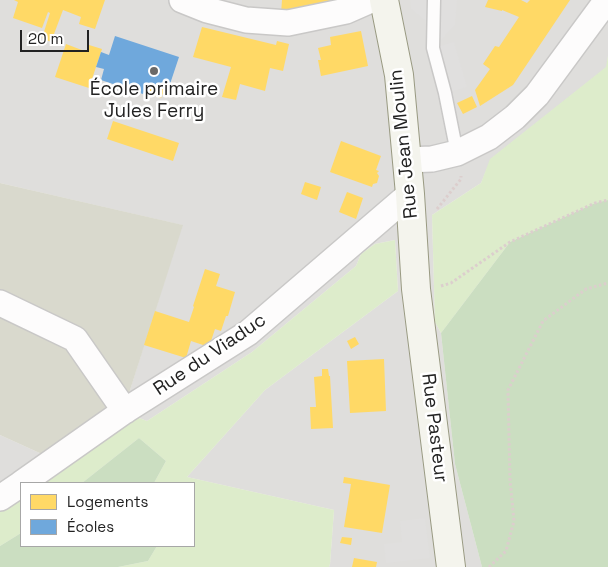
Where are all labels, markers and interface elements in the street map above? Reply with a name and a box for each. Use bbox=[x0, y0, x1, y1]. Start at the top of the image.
scale bar bbox=[22, 20, 91, 52]
text: 20 m bbox=[28, 29, 63, 48]
marker: École primaire Jules Ferry bbox=[148, 65, 160, 77]
street label: Rue Jean Moulin bbox=[385, 68, 423, 220]
place label: École primaire Jules Ferry bbox=[90, 79, 218, 123]
street label: Rue du Viaduc bbox=[149, 309, 271, 401]
street label: Rue Pasteur bbox=[416, 372, 452, 484]
legend bbox=[20, 482, 195, 547]
text: Logements bbox=[67, 492, 149, 511]
text: Écoles bbox=[67, 517, 114, 536]

